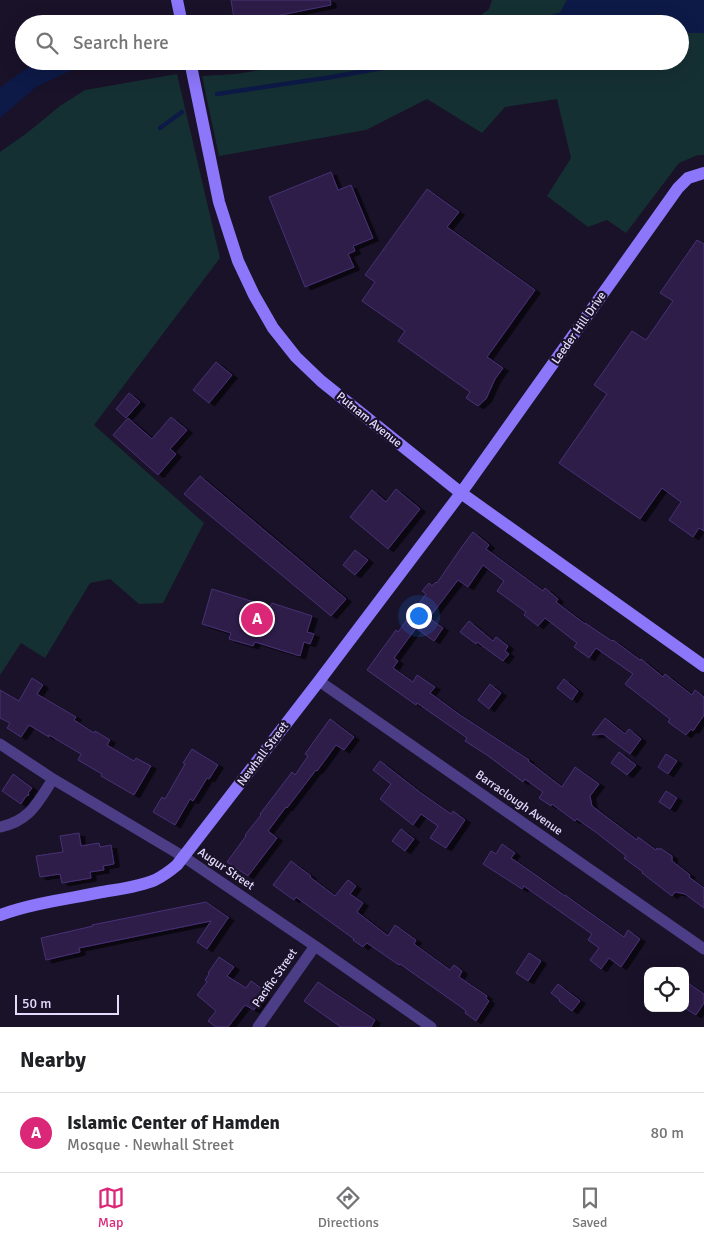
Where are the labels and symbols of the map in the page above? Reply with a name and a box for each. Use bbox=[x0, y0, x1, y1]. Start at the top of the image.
street label: Leeder Hill Drive bbox=[548, 289, 610, 367]
street label: Putnam Avenue bbox=[333, 389, 405, 451]
pin: A bbox=[241, 600, 273, 638]
your location bbox=[406, 603, 432, 629]
street label: Newhall Street bbox=[234, 719, 292, 789]
street label: Barraclough Avenue bbox=[472, 767, 566, 839]
street label: Augur Street bbox=[195, 845, 257, 893]
street label: Pacific Street bbox=[249, 946, 301, 1010]
scale bar bbox=[15, 992, 119, 1015]

